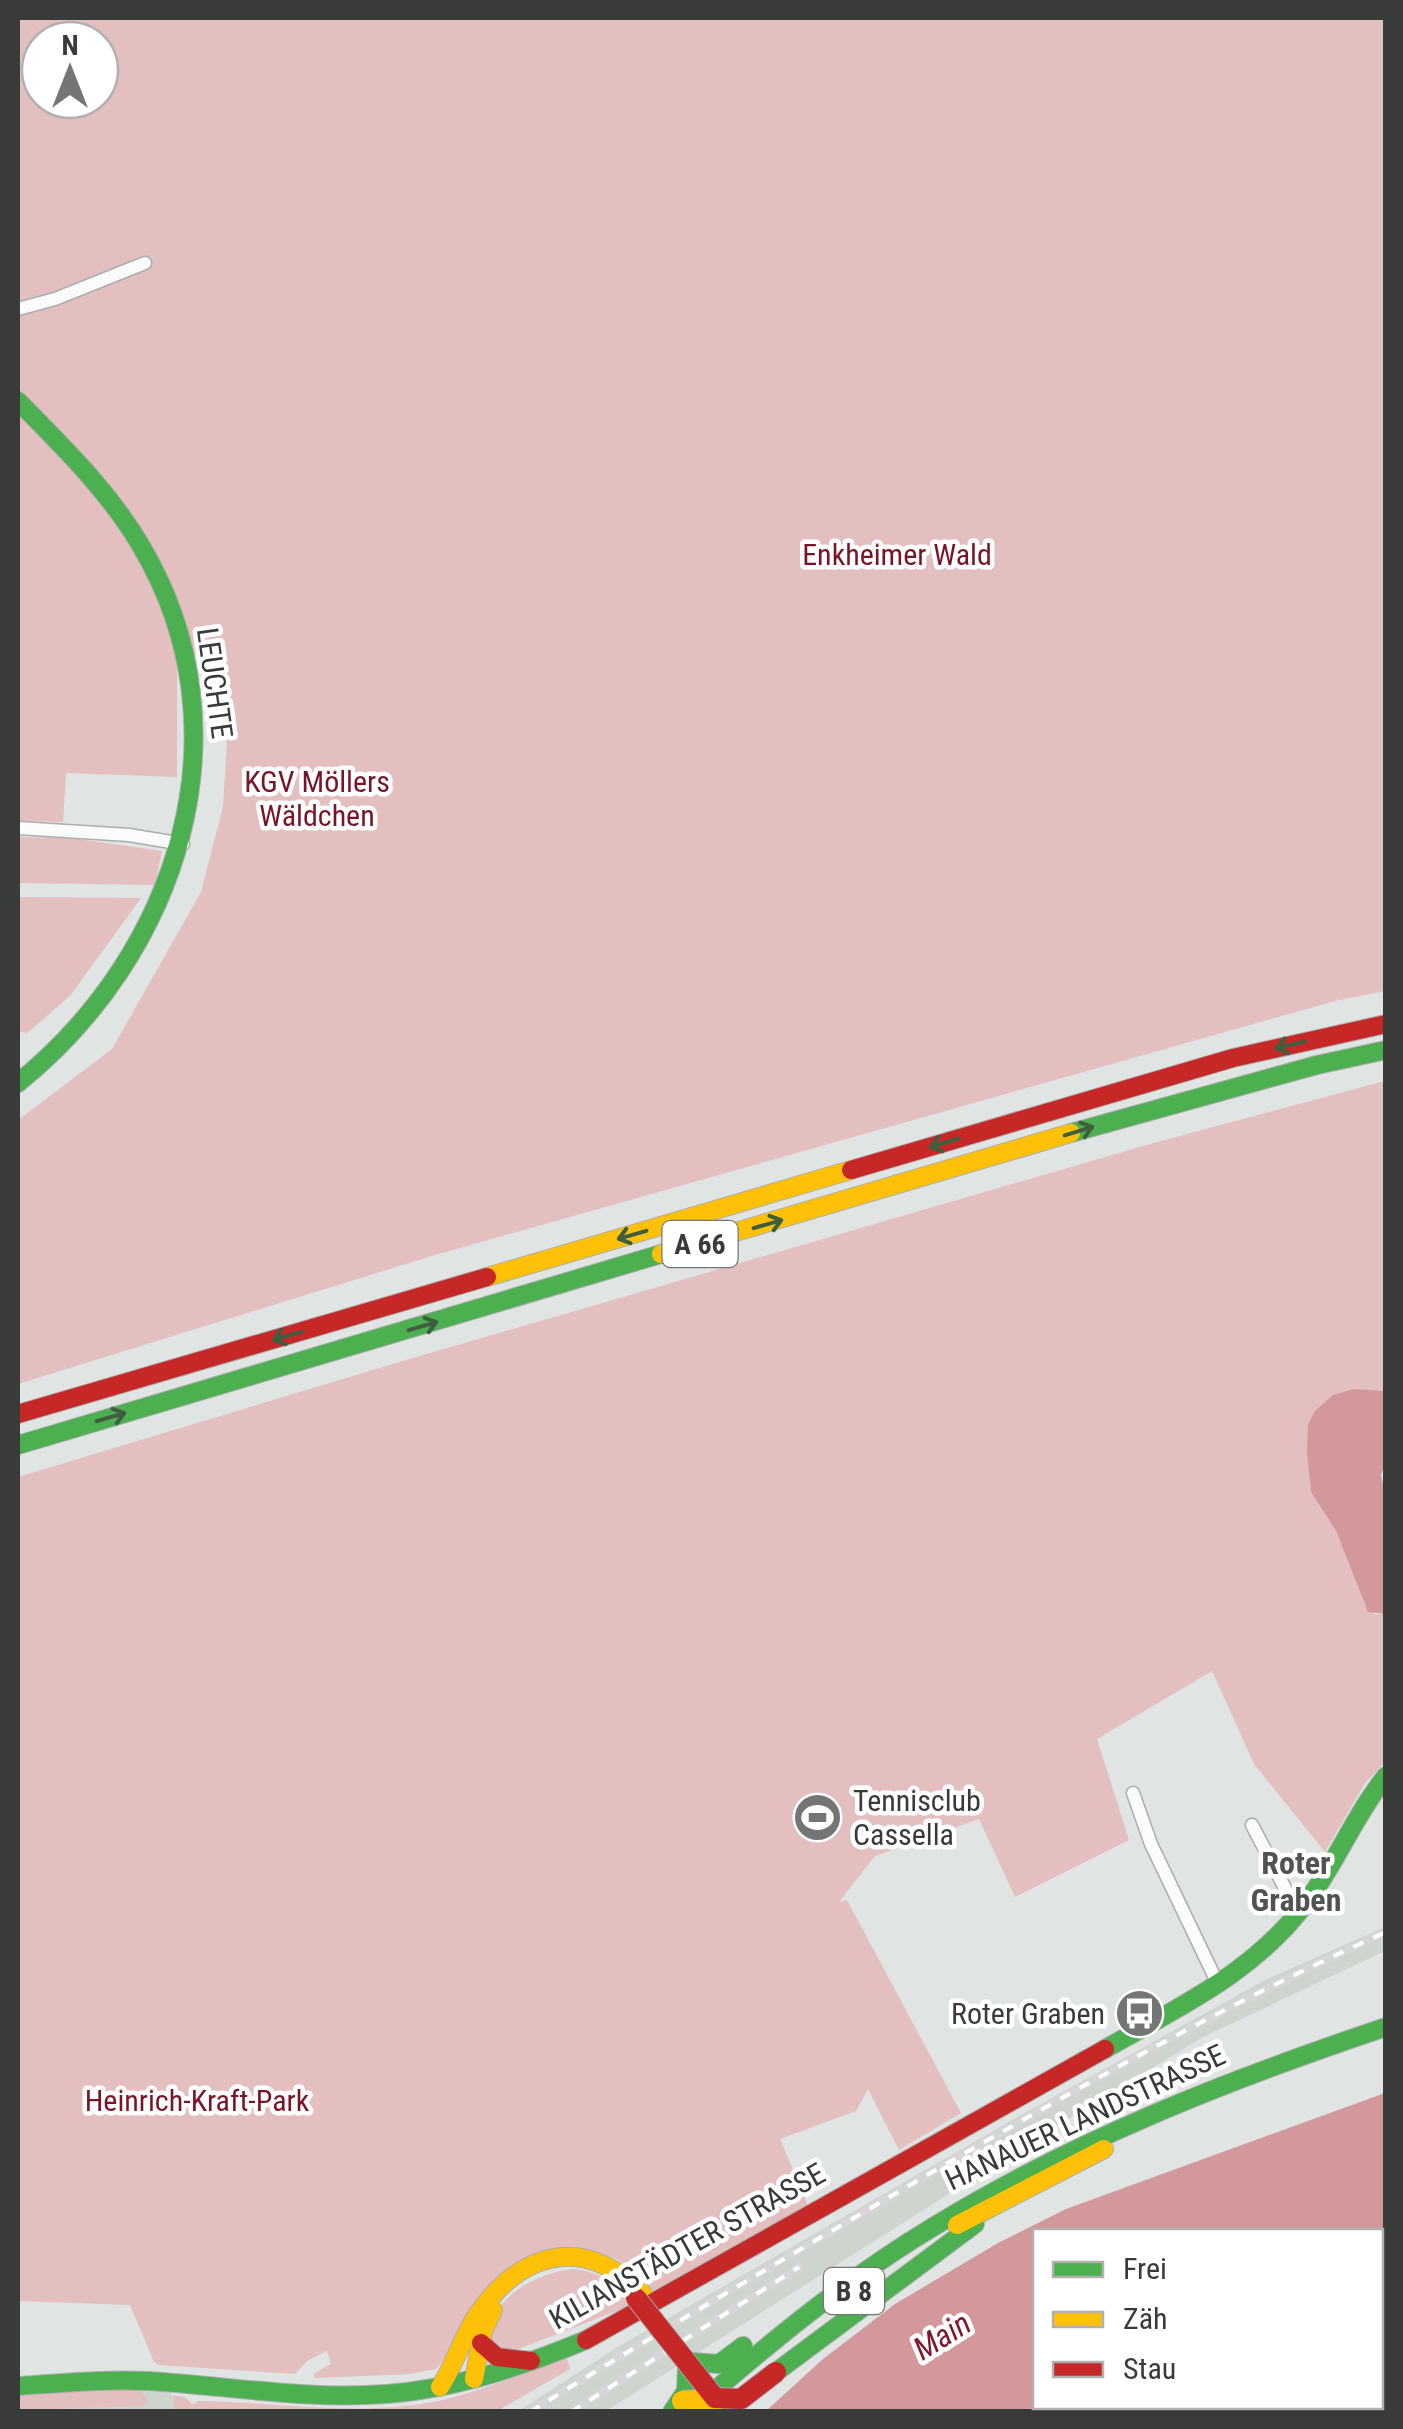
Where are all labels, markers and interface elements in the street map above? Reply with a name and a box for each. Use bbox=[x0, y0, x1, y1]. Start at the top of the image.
north arrow bbox=[20, 20, 120, 120]
text: N bbox=[61, 29, 79, 62]
park label: Enkheimer Wald bbox=[802, 537, 992, 572]
street label: LEUCHTE bbox=[190, 625, 240, 741]
park label: KGV Möllers Wäldchen bbox=[244, 764, 390, 833]
one-way arrow bbox=[1275, 1037, 1307, 1055]
one-way arrow bbox=[1063, 1121, 1095, 1139]
one-way arrow bbox=[929, 1135, 960, 1153]
one-way arrow bbox=[752, 1214, 783, 1232]
road number: A 66 bbox=[662, 1221, 738, 1267]
one-way arrow bbox=[617, 1227, 648, 1245]
one-way arrow bbox=[407, 1315, 438, 1334]
one-way arrow bbox=[271, 1328, 303, 1346]
one-way arrow bbox=[95, 1407, 126, 1425]
place label: Tennisclub Cassella bbox=[853, 1783, 981, 1852]
sports icon: Tennisclub Cassella bbox=[792, 1791, 844, 1843]
district label: Roter Graben bbox=[1251, 1844, 1341, 1919]
bus stop icon: Roter Graben bbox=[1114, 1987, 1166, 2039]
place label: Roter Graben bbox=[951, 1996, 1105, 2031]
street label: HANAUER LANDSTRASSE bbox=[940, 2037, 1230, 2197]
park label: Heinrich-Kraft-Park bbox=[85, 2083, 310, 2118]
street label: KILIANSTÄDTER STRASSE bbox=[543, 2156, 831, 2336]
legend bbox=[1033, 2229, 1383, 2409]
text: Frei bbox=[1123, 2251, 1167, 2286]
road number: B 8 bbox=[824, 2268, 884, 2314]
text: Zäh bbox=[1123, 2301, 1168, 2336]
water label: Main bbox=[906, 2304, 978, 2368]
text: Stau bbox=[1123, 2351, 1176, 2386]

